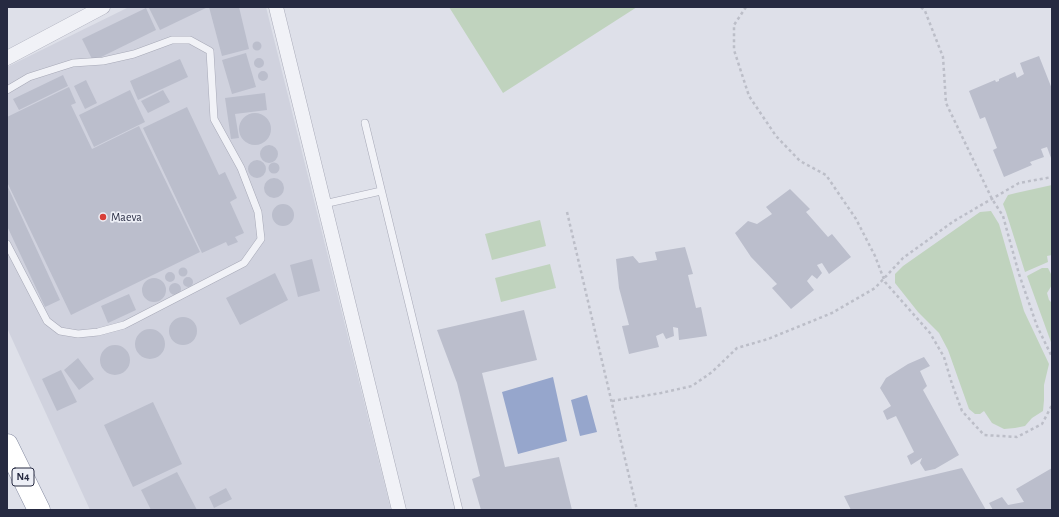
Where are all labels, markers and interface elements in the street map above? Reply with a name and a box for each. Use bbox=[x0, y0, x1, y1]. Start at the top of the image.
place label: Maeva bbox=[111, 210, 142, 224]
marker: Maeva bbox=[98, 212, 108, 222]
road number: N4 bbox=[12, 468, 34, 486]

